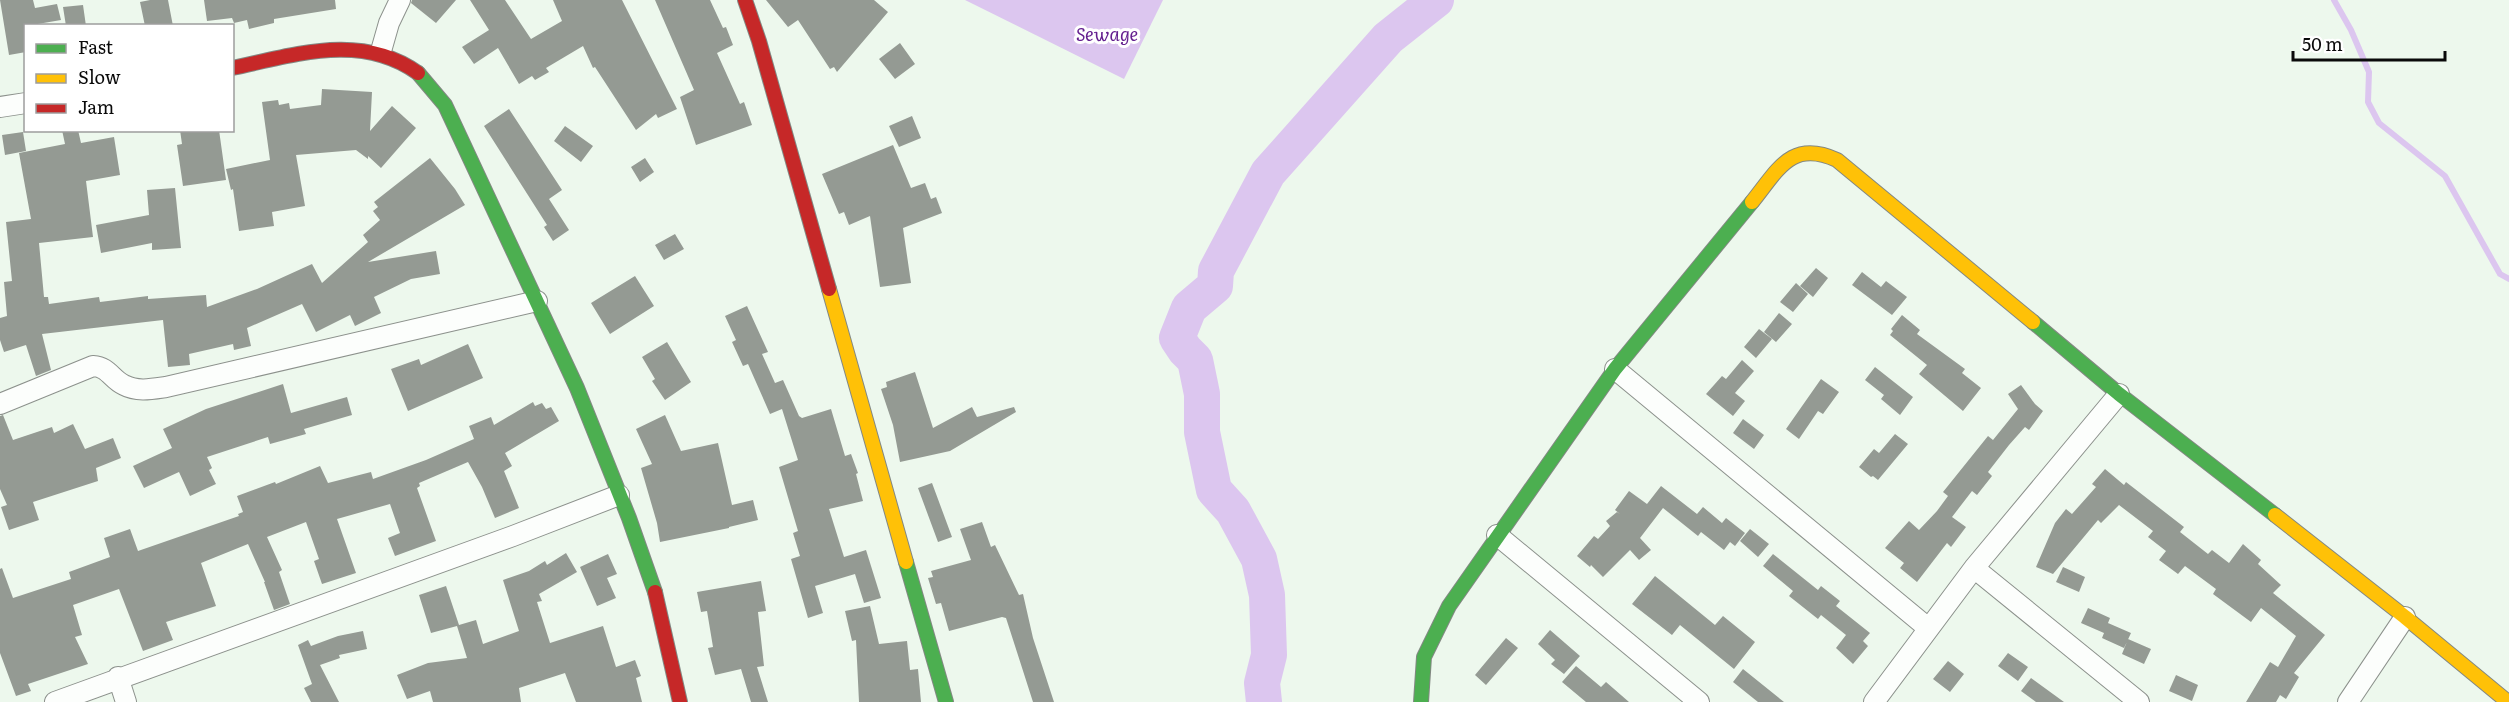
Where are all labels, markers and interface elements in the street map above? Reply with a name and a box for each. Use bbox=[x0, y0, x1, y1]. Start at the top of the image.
water label: Sewage bbox=[1076, 20, 1138, 47]
legend bbox=[24, 24, 234, 132]
scale bar bbox=[2293, 24, 2444, 62]
text: 50 m bbox=[2302, 30, 2343, 57]
text: Fast bbox=[78, 33, 114, 60]
text: Slow bbox=[78, 63, 121, 90]
text: Jam bbox=[78, 93, 114, 120]

